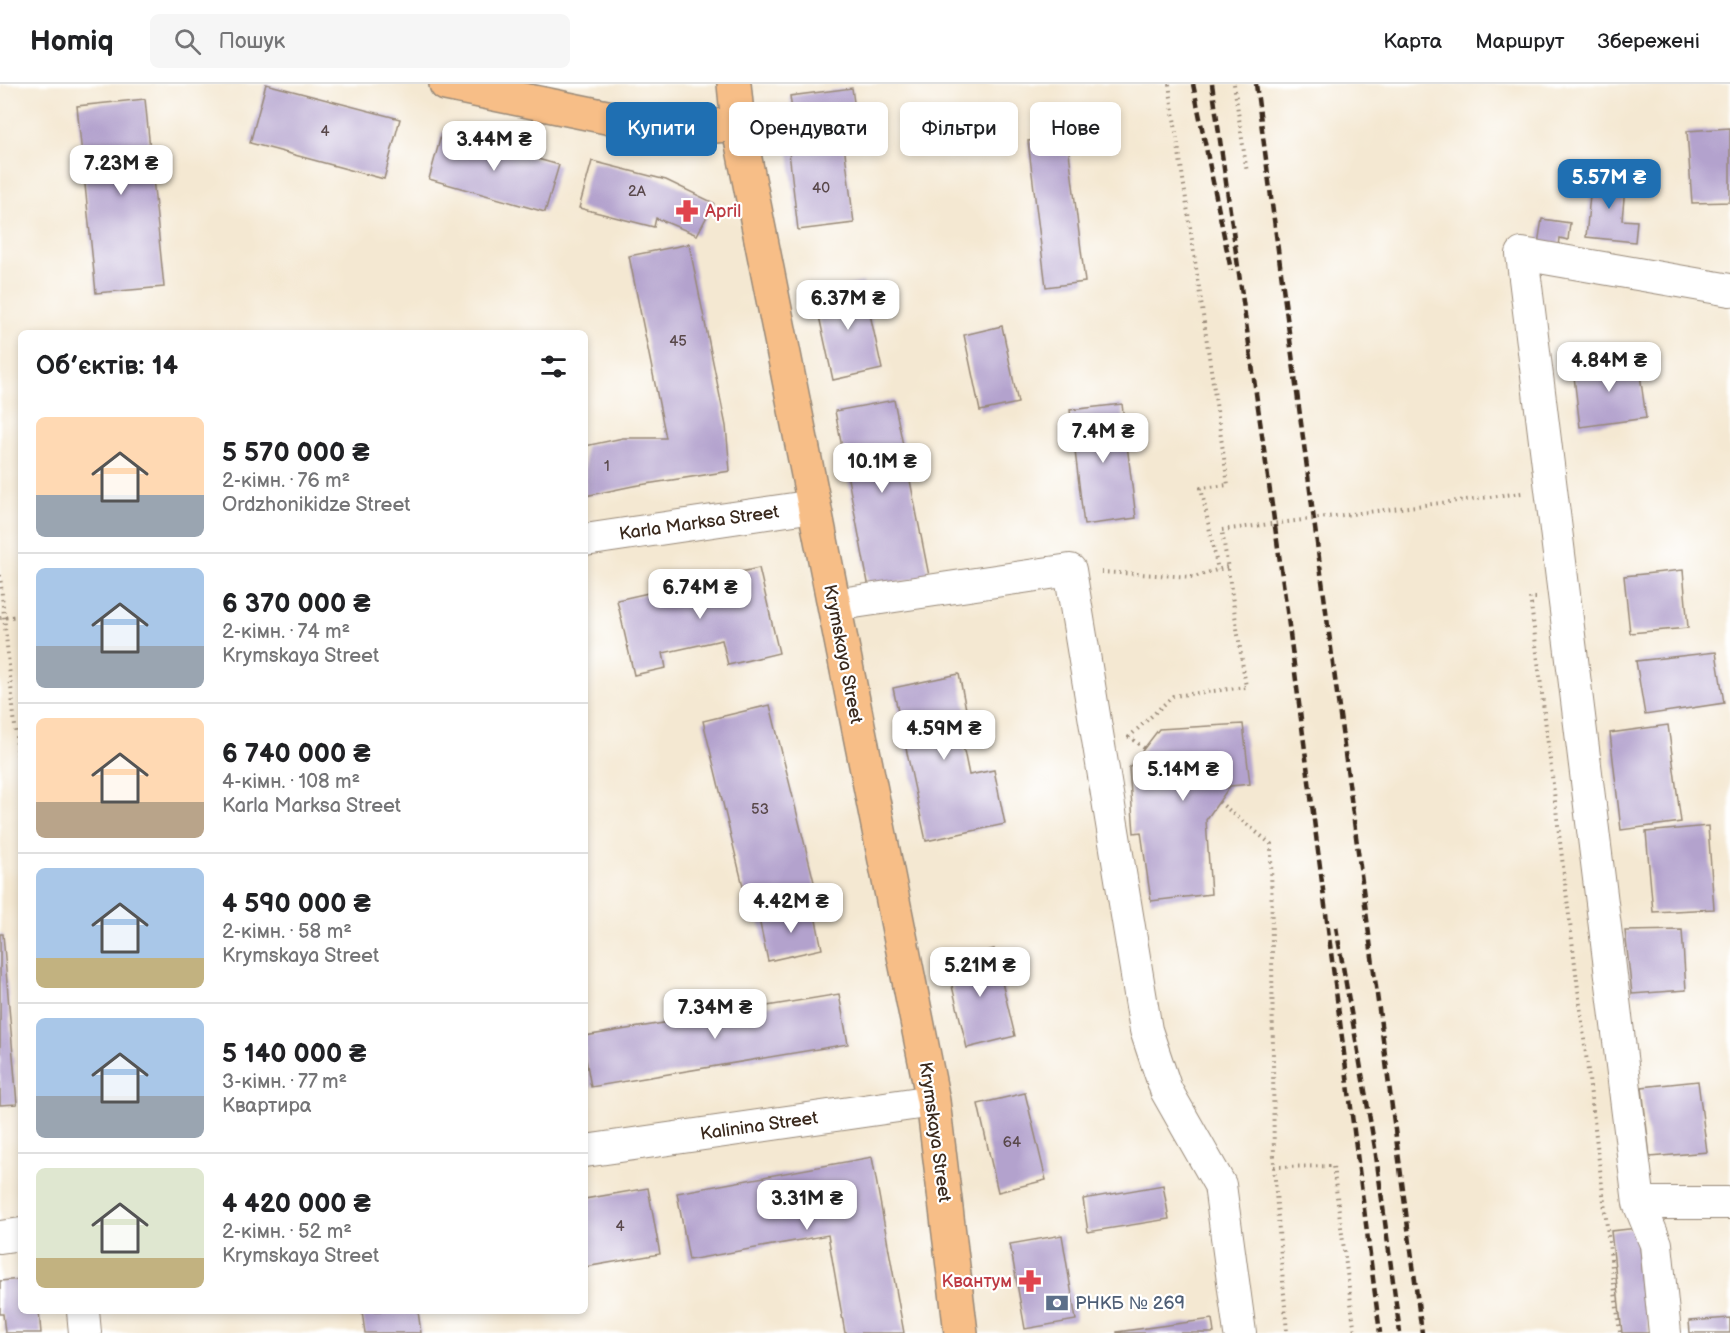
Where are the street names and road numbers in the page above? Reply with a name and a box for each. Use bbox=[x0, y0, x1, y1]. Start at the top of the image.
street label: Karla Marksa Street bbox=[618, 501, 781, 545]
street label: Krymskaya Street bbox=[819, 583, 867, 726]
street label: Krymskaya Street bbox=[915, 1061, 955, 1204]
street label: Kalinina Street bbox=[699, 1107, 820, 1145]

